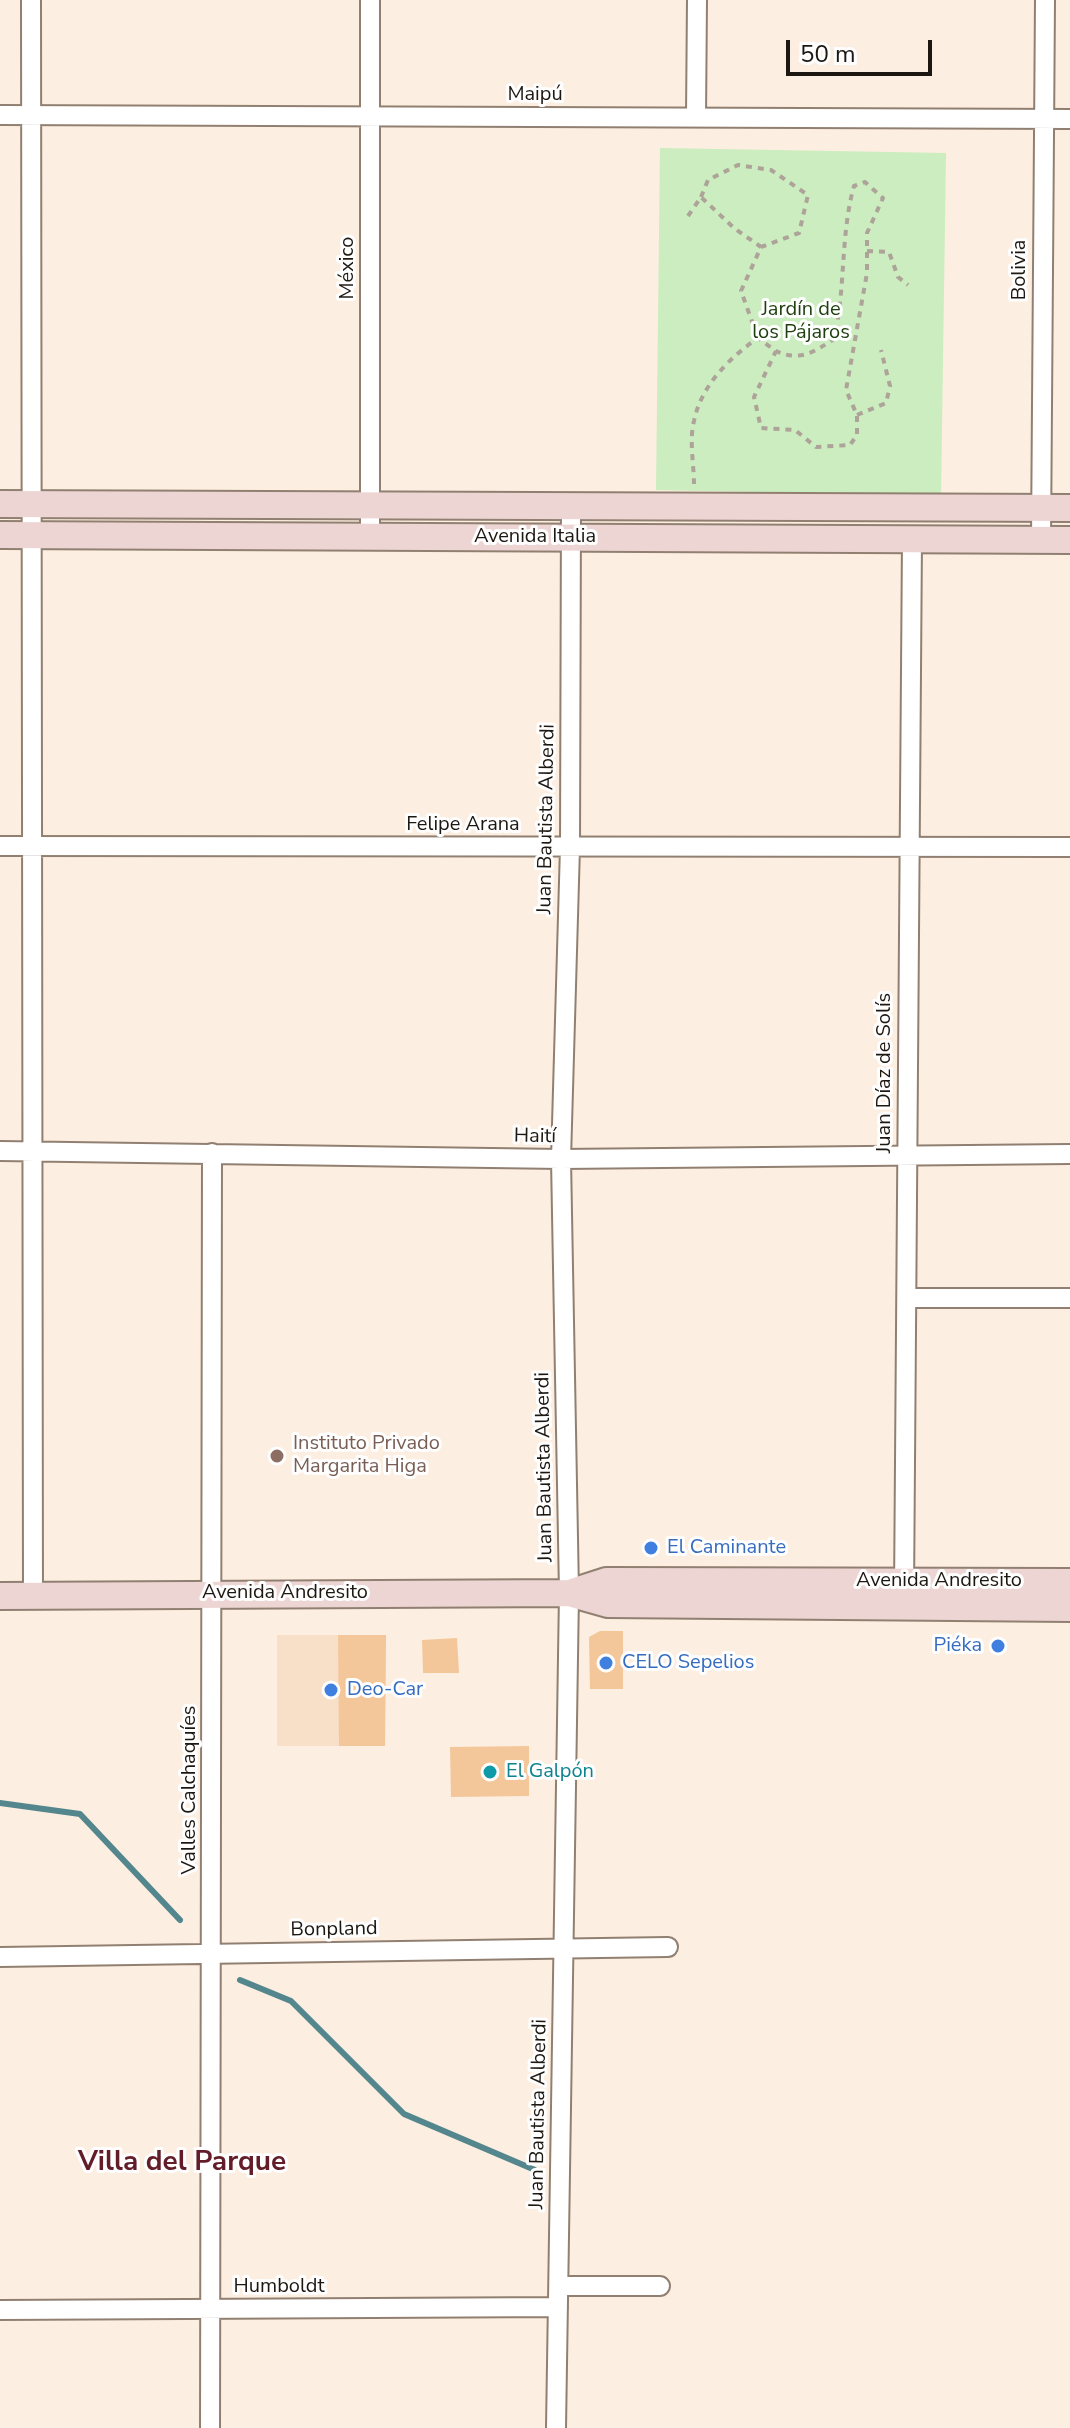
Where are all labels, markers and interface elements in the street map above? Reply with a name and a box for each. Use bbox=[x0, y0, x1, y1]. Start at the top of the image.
scale bar bbox=[790, 24, 936, 74]
text: 50 m bbox=[800, 38, 856, 70]
street label: Maipú bbox=[507, 83, 563, 107]
street label: México bbox=[336, 237, 360, 299]
street label: Bolivia bbox=[1008, 240, 1032, 300]
park label: Jardín de los Pájaros bbox=[752, 298, 850, 345]
street label: Avenida Italia bbox=[474, 525, 596, 549]
street label: Juan Bautista Alberdi bbox=[533, 724, 561, 914]
street label: Felipe Arana bbox=[406, 813, 520, 837]
street label: Juan Díaz de Solís bbox=[873, 993, 897, 1153]
street label: Haití bbox=[514, 1125, 556, 1149]
street label: Juan Bautista Alberdi bbox=[531, 1372, 559, 1562]
place label: Instituto Privado Margarita Higa bbox=[293, 1432, 440, 1479]
marker: Instituto Privado Margarita Higa bbox=[268, 1447, 286, 1465]
place label: El Caminante bbox=[667, 1536, 786, 1560]
marker: El Caminante bbox=[642, 1539, 660, 1557]
street label: Avenida Andresito bbox=[856, 1569, 1022, 1593]
street label: Avenida Andresito bbox=[202, 1581, 368, 1605]
place label: Piéka bbox=[934, 1634, 982, 1658]
marker: Piéka bbox=[989, 1637, 1007, 1655]
place label: CELO Sepelios bbox=[622, 1651, 754, 1675]
marker: CELO Sepelios bbox=[597, 1654, 615, 1672]
place label: Deo-Car bbox=[347, 1678, 423, 1702]
marker: Deo-Car bbox=[322, 1681, 340, 1699]
street label: Valles Calchaquíes bbox=[178, 1706, 202, 1874]
place label: El Galpón bbox=[506, 1760, 594, 1784]
marker: El Galpón bbox=[481, 1763, 499, 1781]
street label: Bonpland bbox=[290, 1917, 378, 1943]
street label: Juan Bautista Alberdi bbox=[525, 2019, 553, 2209]
district label: Villa del Parque bbox=[78, 2146, 286, 2180]
street label: Humboldt bbox=[234, 2275, 324, 2299]

